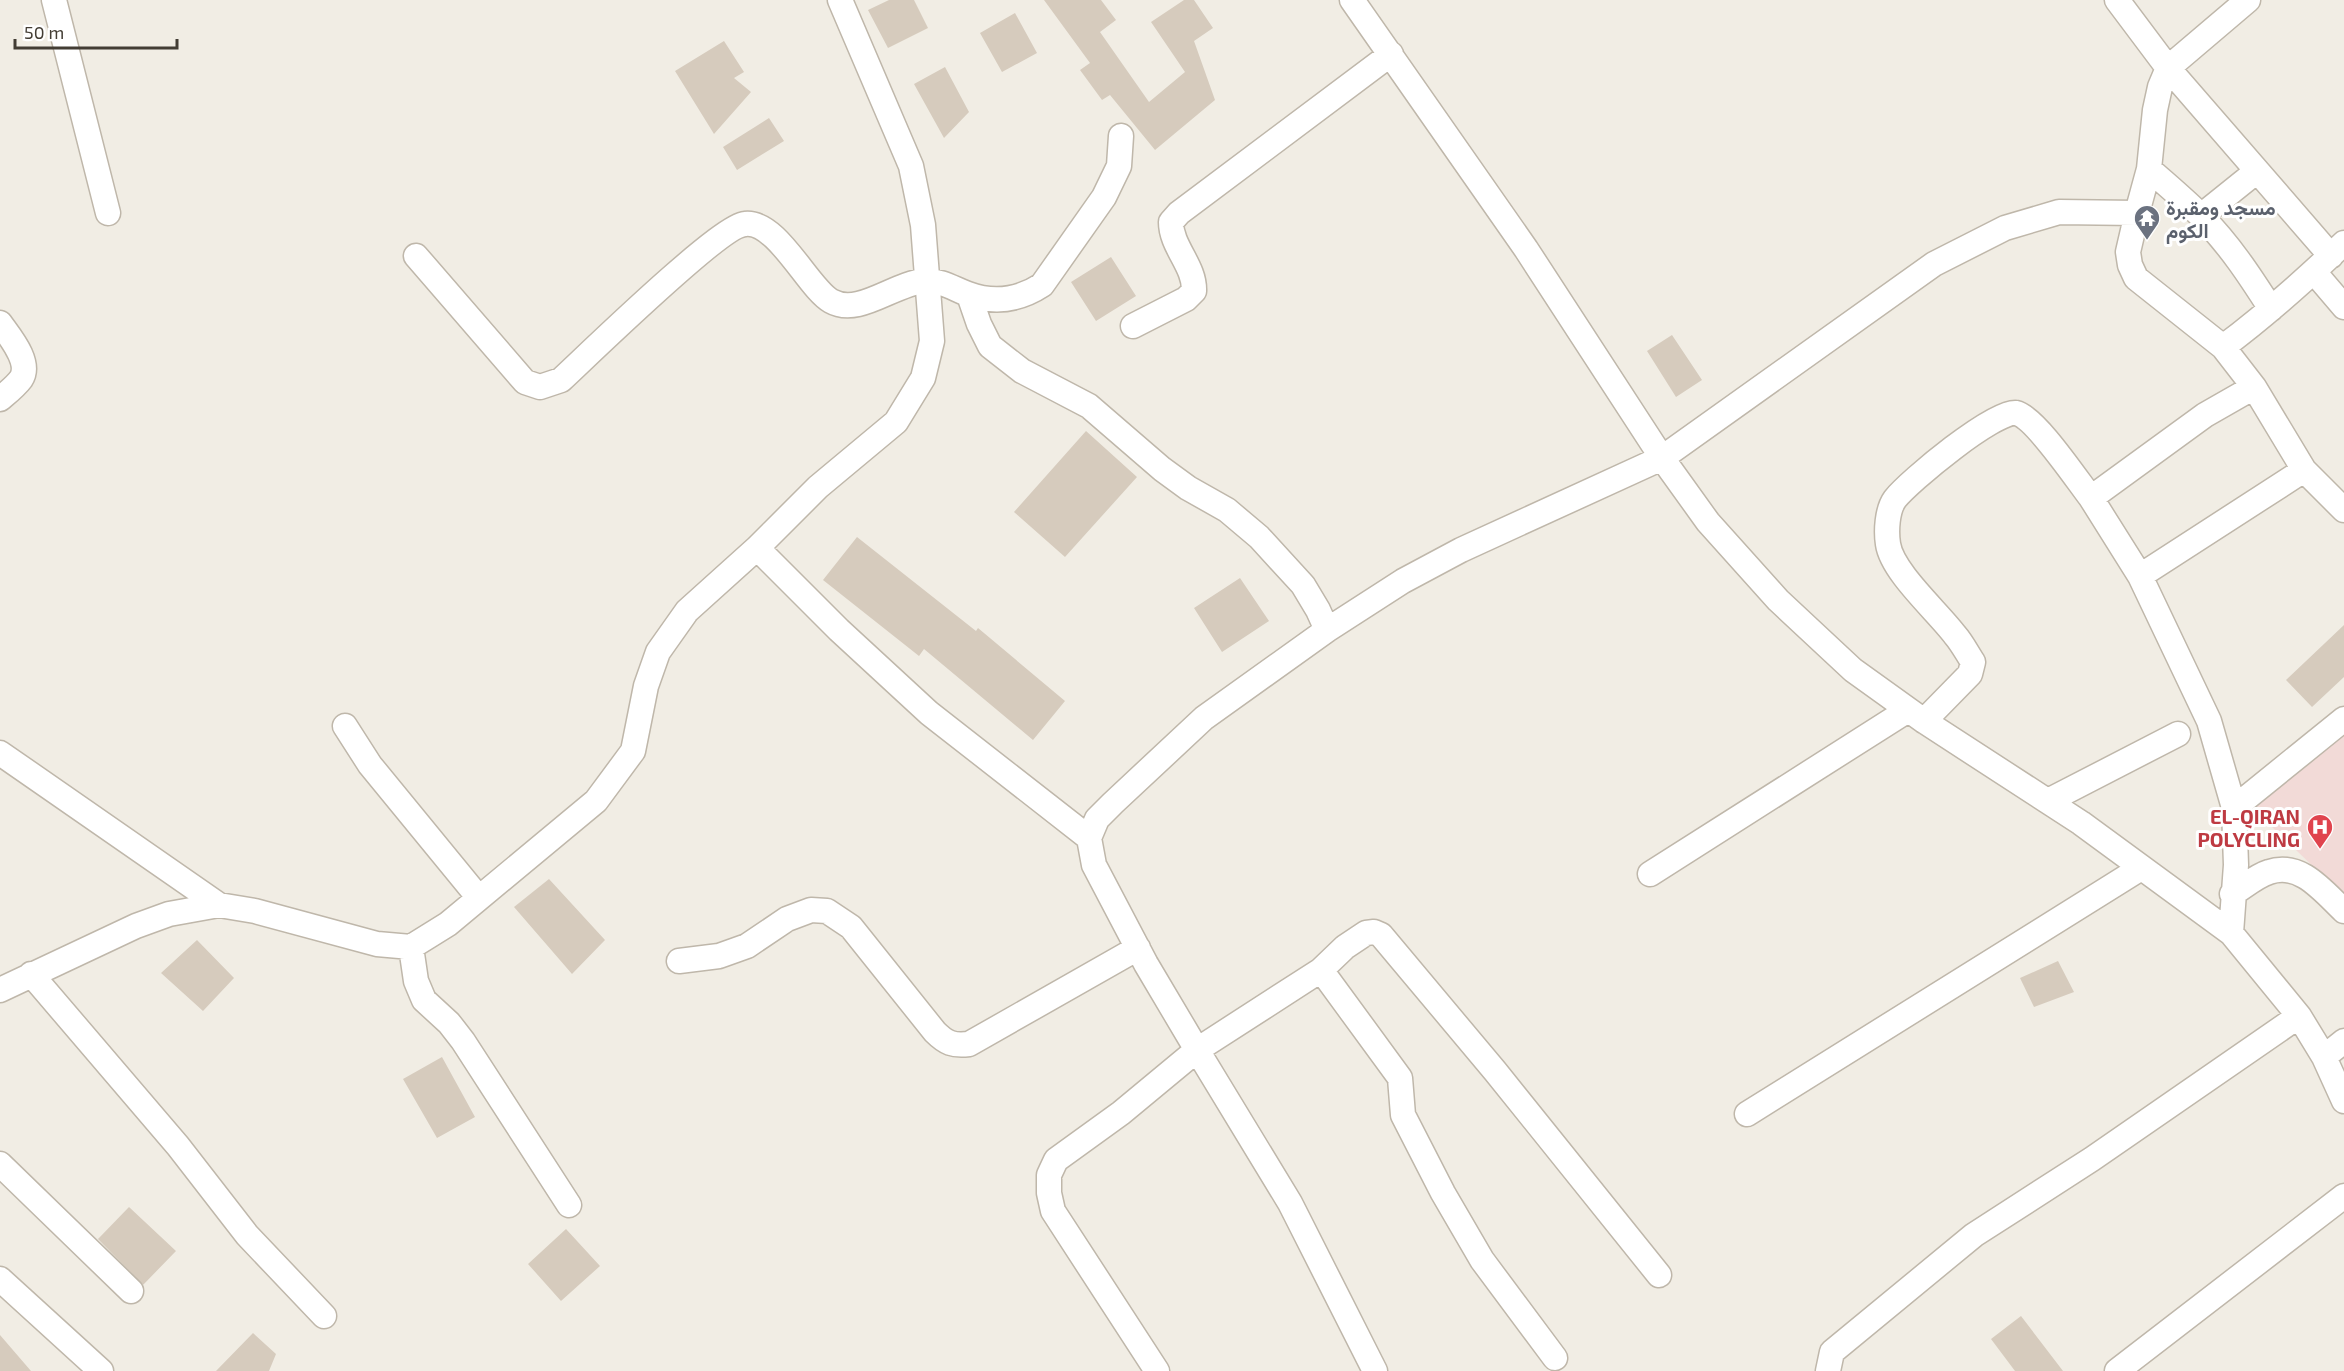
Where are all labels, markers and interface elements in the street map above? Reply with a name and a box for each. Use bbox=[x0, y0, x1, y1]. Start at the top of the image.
scale bar bbox=[15, 12, 177, 50]
text: 50 m bbox=[24, 21, 64, 43]
place label: مسجد ومقبرة الكوم bbox=[2166, 195, 2276, 244]
temple icon: مسجد ومقبرة الكوم bbox=[2132, 203, 2162, 241]
place label: EL-QIRAN POLYCLING bbox=[2197, 804, 2300, 851]
hospital icon: EL-QIRAN POLYCLING bbox=[2305, 812, 2335, 850]

